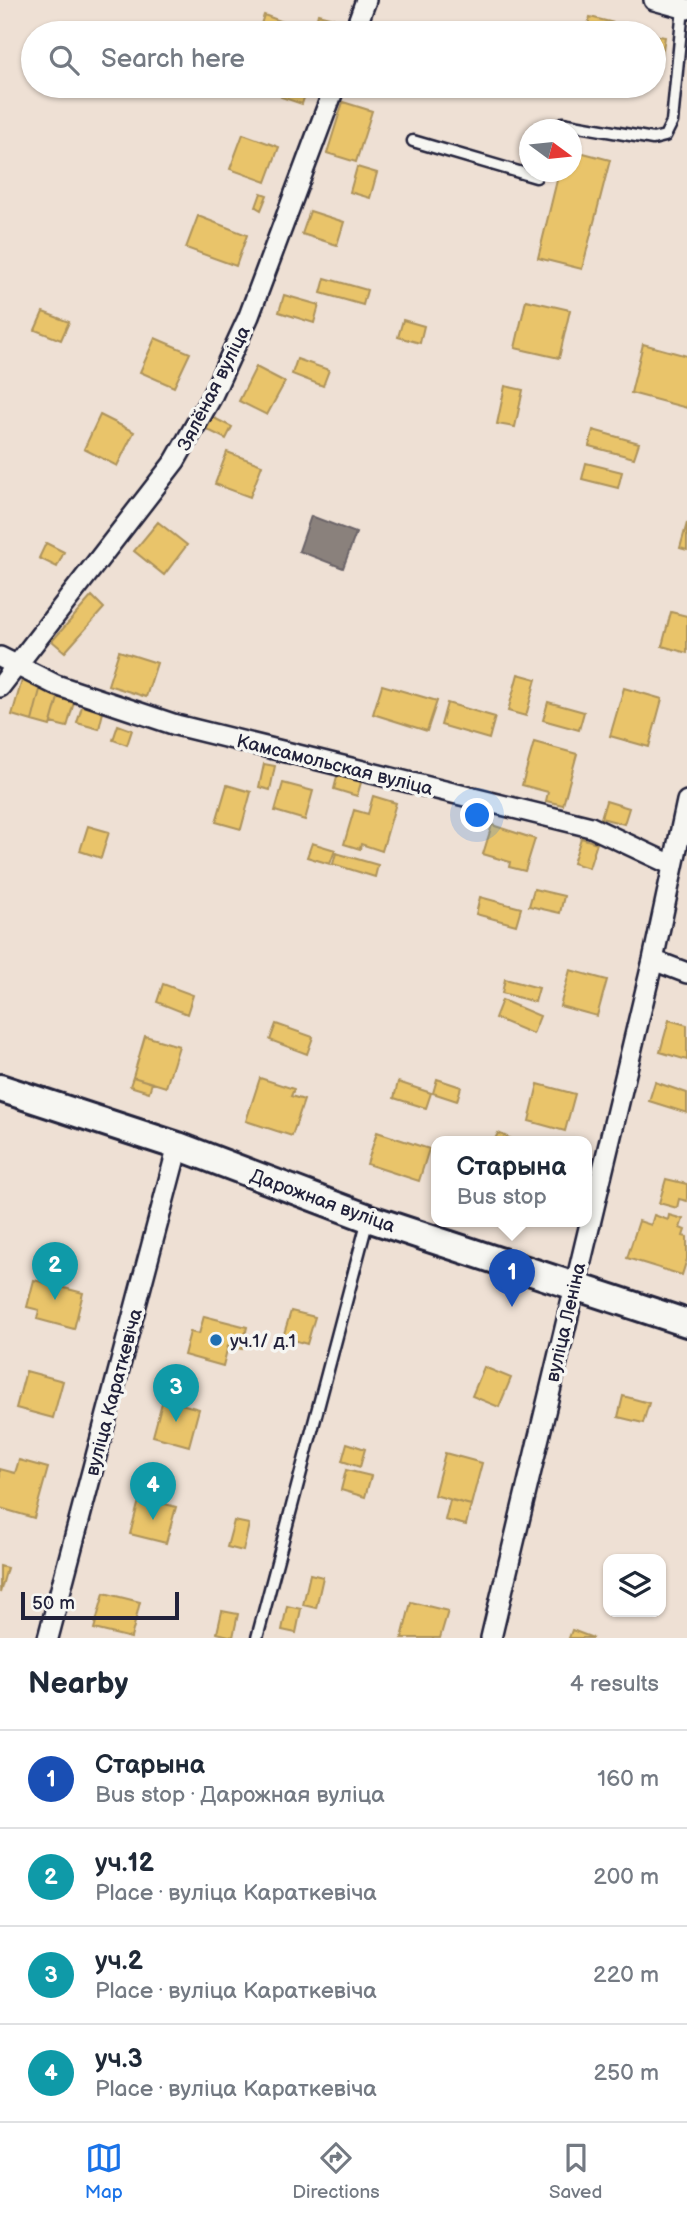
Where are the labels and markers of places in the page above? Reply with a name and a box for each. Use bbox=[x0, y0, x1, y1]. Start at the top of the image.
pin: 2 bbox=[32, 1242, 78, 1300]
pin: 1 bbox=[489, 1249, 535, 1307]
place label: уч.1/ д.1 bbox=[230, 1330, 296, 1353]
marker: уч.1/ д.1 bbox=[208, 1332, 224, 1348]
pin: 3 bbox=[153, 1364, 199, 1422]
pin: 4 bbox=[130, 1462, 176, 1520]

